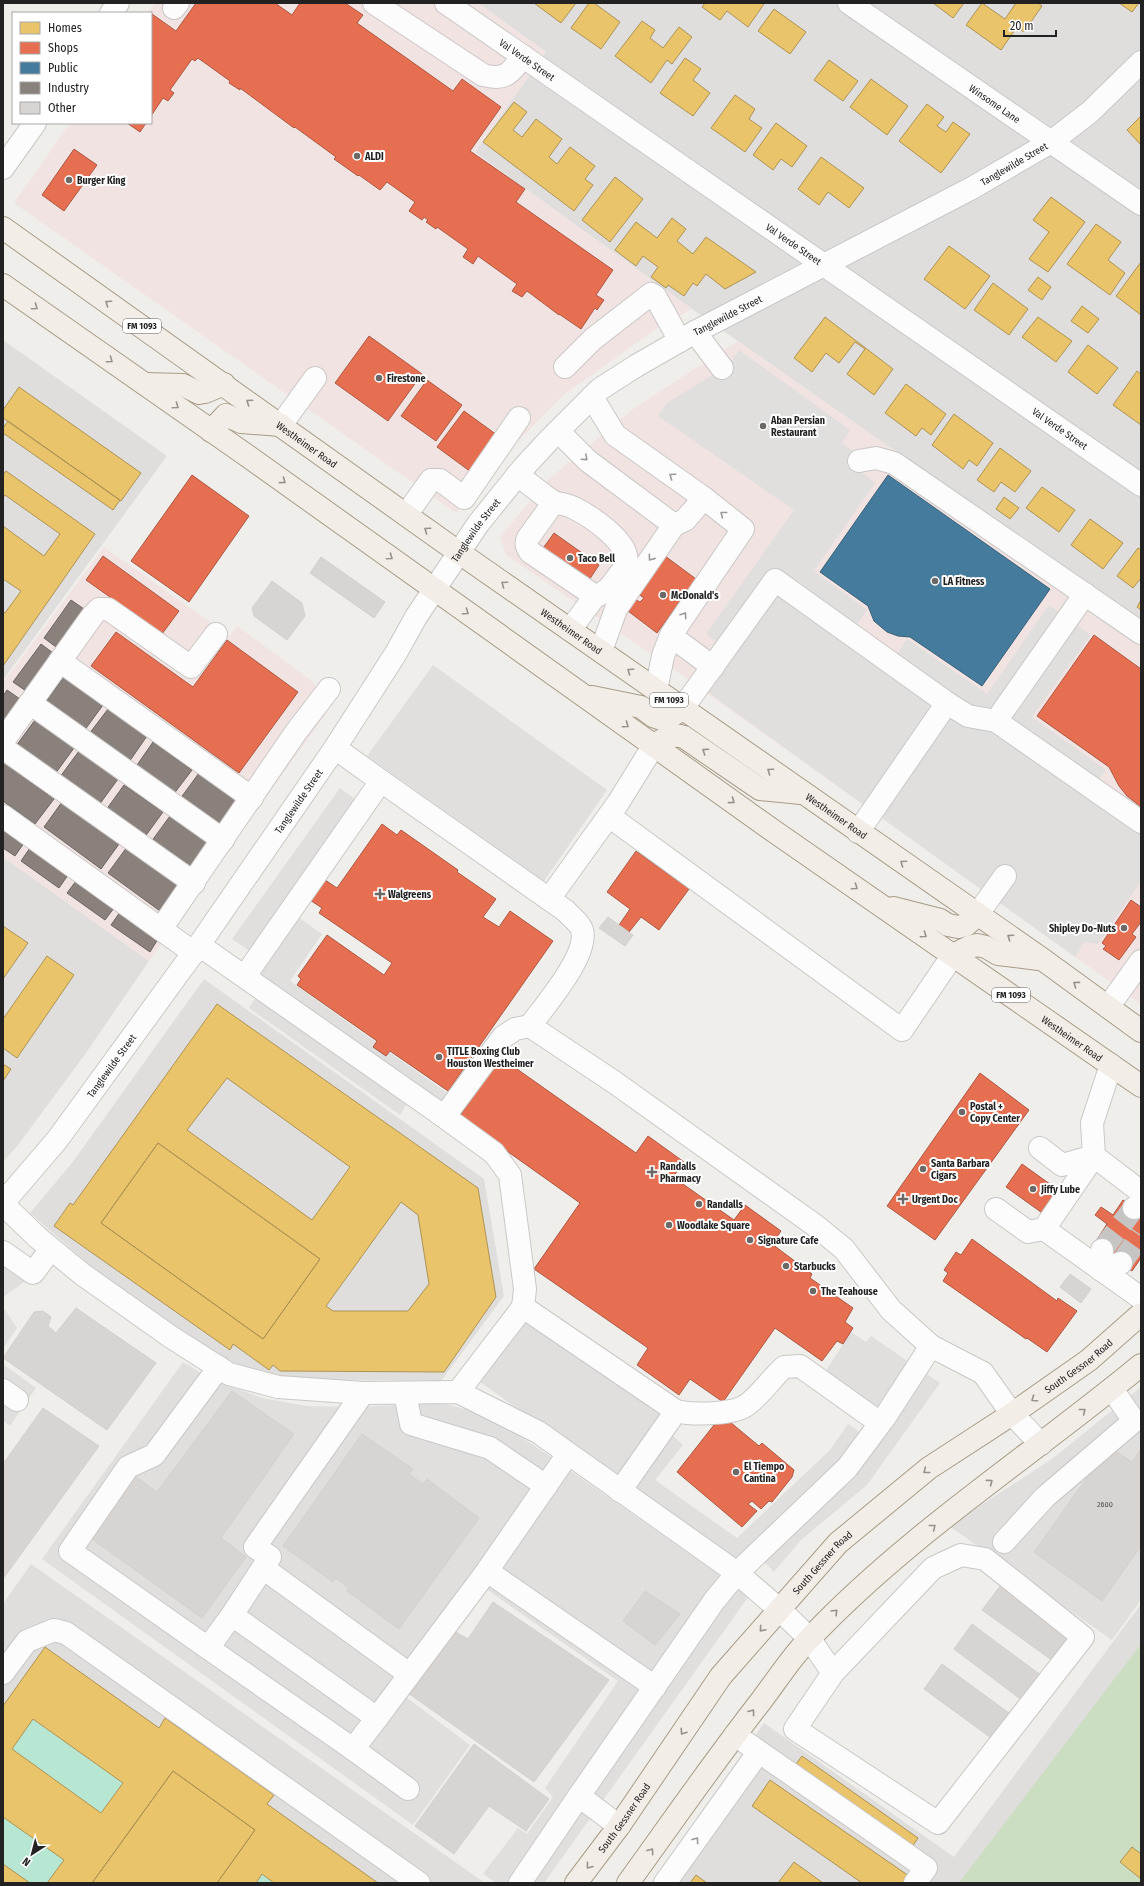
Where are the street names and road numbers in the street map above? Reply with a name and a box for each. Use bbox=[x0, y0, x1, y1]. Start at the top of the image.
street label: Val Verde Street bbox=[497, 37, 557, 84]
street label: Winsome Lane bbox=[966, 82, 1022, 126]
street label: Tanglewilde Street bbox=[979, 140, 1051, 189]
street label: Val Verde Street bbox=[763, 221, 824, 268]
street label: Tanglewilde Street bbox=[692, 293, 765, 339]
road number: FM 1093 bbox=[123, 319, 161, 333]
street label: Val Verde Street bbox=[1029, 406, 1090, 453]
street label: Westheimer Road bbox=[273, 419, 339, 471]
street label: Tanglewilde Street bbox=[449, 496, 504, 565]
street label: Westheimer Road bbox=[538, 606, 604, 657]
road number: FM 1093 bbox=[650, 693, 688, 707]
street label: Tanglewilde Street bbox=[273, 767, 326, 836]
street label: Westheimer Road bbox=[803, 791, 869, 842]
road number: FM 1093 bbox=[992, 988, 1030, 1002]
street label: Westheimer Road bbox=[1039, 1014, 1105, 1065]
street label: Tanglewilde Street bbox=[85, 1032, 140, 1100]
street label: South Gessner Road bbox=[1043, 1337, 1116, 1396]
street label: South Gessner Road bbox=[791, 1529, 855, 1597]
street label: South Gessner Road bbox=[596, 1781, 653, 1855]

